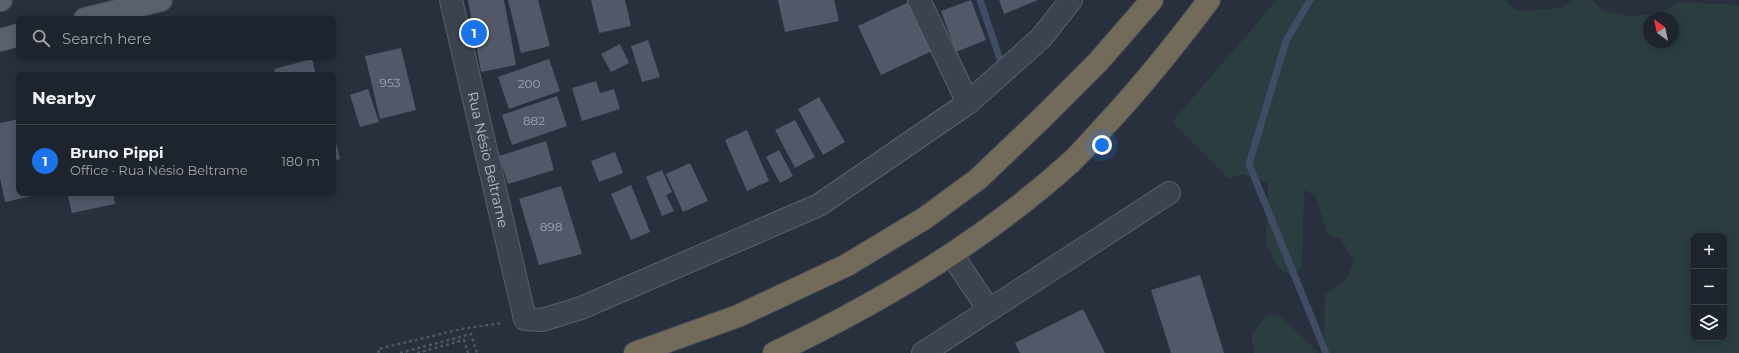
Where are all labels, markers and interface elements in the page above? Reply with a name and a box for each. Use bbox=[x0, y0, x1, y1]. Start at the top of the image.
north arrow bbox=[1643, 12, 1679, 48]
search box bbox=[16, 16, 336, 60]
pin: 1 bbox=[461, 18, 487, 48]
icon: search bbox=[30, 27, 52, 49]
text: Search here bbox=[62, 29, 151, 48]
house number: 953 bbox=[380, 75, 401, 90]
house number: 200 bbox=[518, 76, 540, 91]
text: Nearby bbox=[32, 88, 96, 108]
street label: Rua Nésio Beltrame bbox=[464, 90, 513, 230]
house number: 882 bbox=[523, 113, 545, 128]
your location bbox=[1092, 135, 1112, 155]
text: Bruno Pippi bbox=[70, 143, 163, 162]
text: 1 bbox=[42, 153, 48, 169]
text: 180 m bbox=[281, 153, 320, 169]
text: Office · Rua Nésio Beltrame bbox=[70, 162, 248, 178]
house number: 898 bbox=[540, 219, 563, 234]
map controls bbox=[1691, 233, 1727, 341]
button: + bbox=[1691, 233, 1727, 269]
button: − bbox=[1691, 269, 1727, 305]
button: layers bbox=[1691, 305, 1727, 341]

